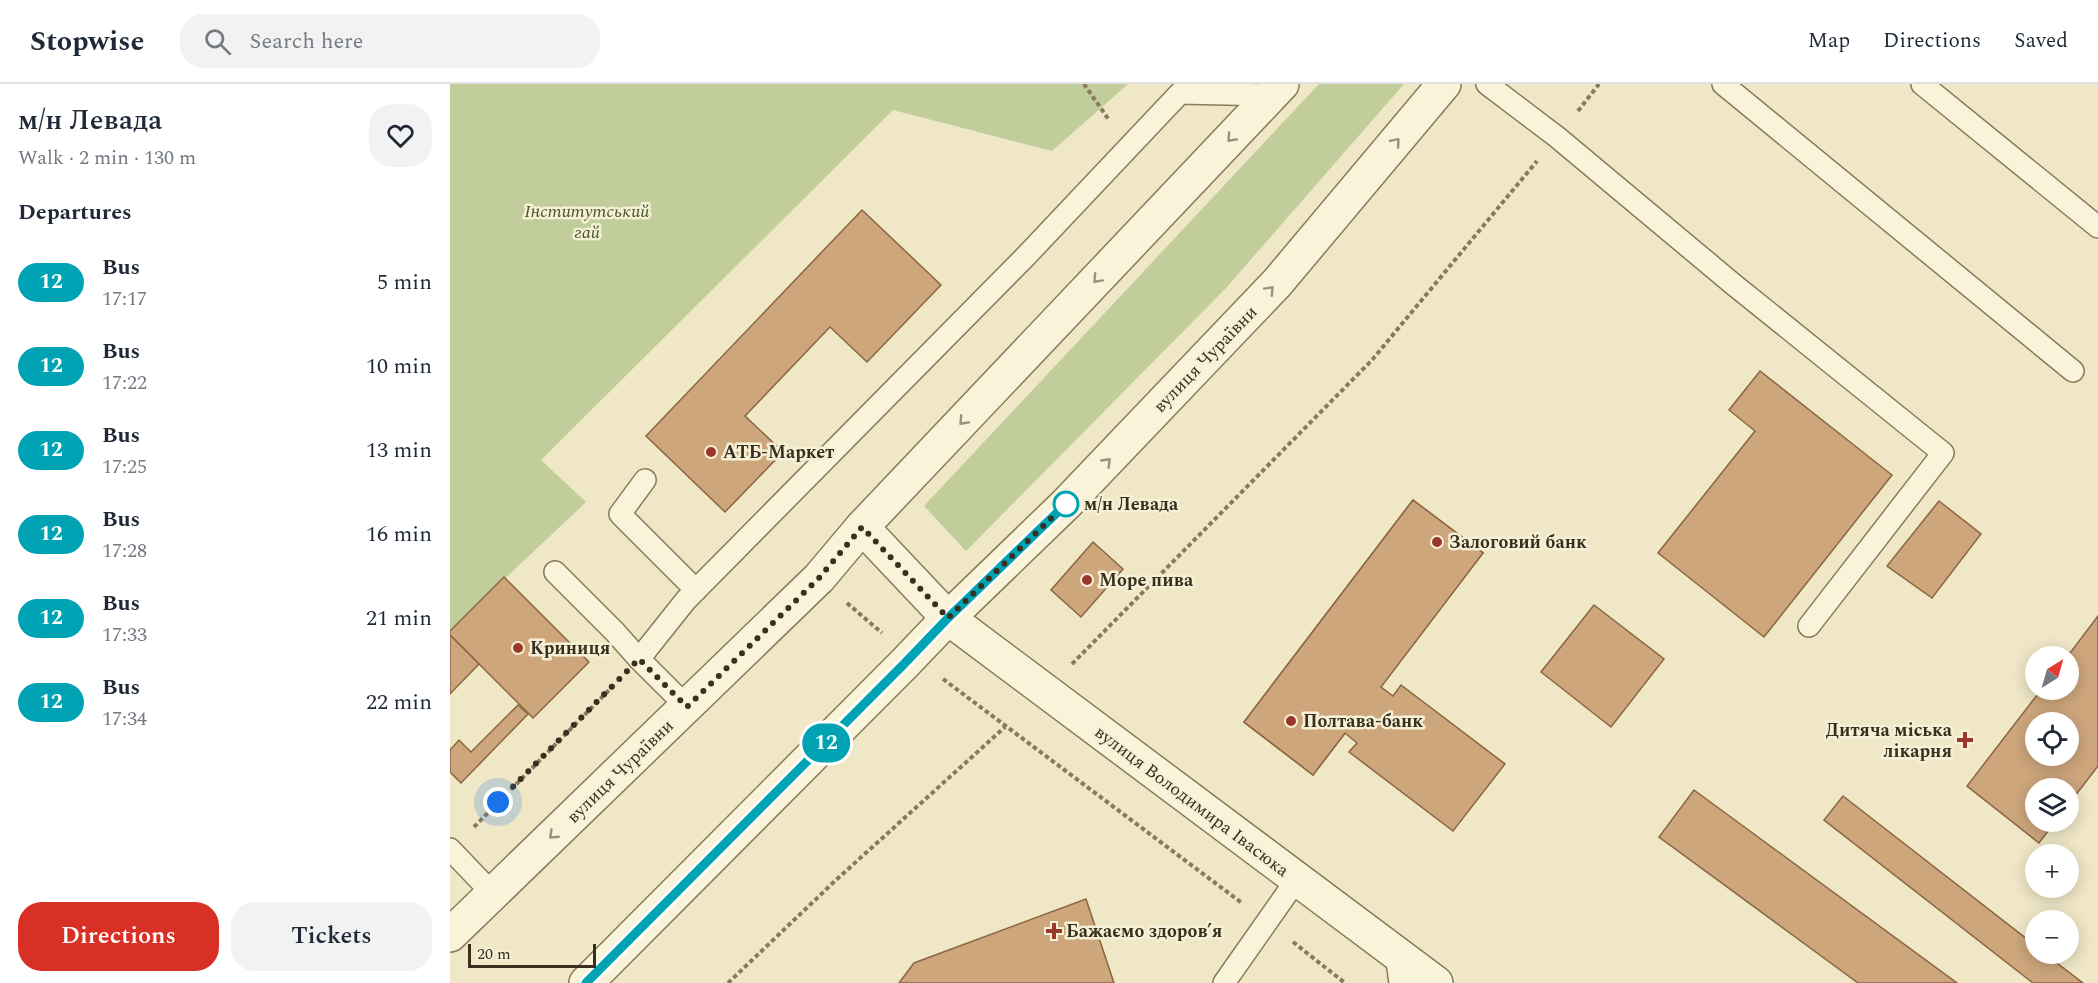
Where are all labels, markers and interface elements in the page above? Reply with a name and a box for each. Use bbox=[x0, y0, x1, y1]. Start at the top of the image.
search box bbox=[180, 14, 600, 68]
text: Stopwise bbox=[30, 20, 144, 63]
icon: search bbox=[201, 25, 234, 58]
text: Search here bbox=[249, 25, 363, 58]
text: Map bbox=[1808, 25, 1850, 57]
text: Directions bbox=[1883, 25, 1981, 57]
text: Saved bbox=[2014, 25, 2068, 57]
text: м/н Левада bbox=[18, 99, 162, 142]
button: heart bbox=[369, 104, 432, 167]
one-way arrow bbox=[1227, 131, 1238, 141]
one-way arrow bbox=[1389, 137, 1400, 148]
text: Walk · 2 min · 130 m bbox=[18, 143, 196, 173]
text: Departures bbox=[18, 196, 132, 229]
park label: Інститутський гай bbox=[524, 198, 650, 246]
text: Bus bbox=[102, 251, 140, 284]
text: 12 bbox=[39, 266, 63, 298]
text: 5 min bbox=[377, 266, 432, 299]
one-way arrow bbox=[1093, 273, 1104, 283]
text: 17:17 bbox=[102, 284, 147, 314]
one-way arrow bbox=[1263, 287, 1274, 297]
street label: вулиця Чураївни bbox=[1147, 300, 1264, 419]
text: Bus bbox=[102, 335, 140, 368]
text: 12 bbox=[39, 350, 63, 382]
text: 10 min bbox=[366, 350, 432, 383]
text: 17:22 bbox=[102, 368, 147, 398]
one-way arrow bbox=[959, 414, 970, 424]
text: Bus bbox=[102, 419, 140, 452]
text: 12 bbox=[39, 434, 63, 466]
text: 13 min bbox=[366, 434, 432, 467]
place label: АТБ-Маркет bbox=[723, 439, 834, 466]
marker: АТБ-Маркет bbox=[704, 445, 718, 459]
text: 17:25 bbox=[102, 452, 147, 482]
one-way arrow bbox=[1099, 458, 1110, 469]
marker: м/н Левада bbox=[1053, 491, 1079, 517]
place label: м/н Левада bbox=[1084, 491, 1179, 518]
text: Bus bbox=[102, 503, 140, 536]
text: 12 bbox=[39, 518, 63, 550]
text: 16 min bbox=[366, 518, 432, 551]
place label: Залоговий банк bbox=[1449, 529, 1587, 556]
marker: Залоговий банк bbox=[1430, 535, 1444, 549]
text: 17:28 bbox=[102, 536, 147, 566]
place label: Море пива bbox=[1099, 567, 1194, 594]
marker: Море пива bbox=[1080, 573, 1094, 587]
text: Bus bbox=[102, 587, 140, 620]
text: 12 bbox=[39, 602, 63, 634]
text: 21 min bbox=[366, 602, 432, 635]
text: 17:33 bbox=[102, 620, 147, 650]
place label: Криниця bbox=[530, 635, 611, 662]
marker: Криниця bbox=[511, 641, 525, 655]
north arrow bbox=[2025, 646, 2079, 700]
map controls bbox=[2025, 646, 2079, 964]
text: Bus bbox=[102, 671, 140, 704]
text: 12 bbox=[39, 686, 63, 718]
text: 22 min bbox=[366, 686, 432, 719]
text: 17:34 bbox=[102, 704, 147, 734]
place label: Полтава-банк bbox=[1303, 708, 1423, 735]
button: locate bbox=[2025, 712, 2079, 766]
street label: вулиця Чураївни bbox=[561, 713, 680, 830]
marker: Полтава-банк bbox=[1284, 714, 1298, 728]
place label: Дитяча міська лікарня bbox=[1826, 717, 1953, 765]
street label: вулиця Володимира Івасюка bbox=[1089, 719, 1295, 884]
line badge: 12 bbox=[799, 724, 853, 762]
text: 12 bbox=[814, 727, 838, 759]
marker: Дитяча міська лікарня bbox=[1956, 731, 1974, 749]
button: layers bbox=[2025, 778, 2079, 832]
your location bbox=[483, 787, 513, 817]
one-way arrow bbox=[549, 828, 560, 839]
button: + bbox=[2025, 844, 2079, 898]
button: Directions bbox=[18, 902, 219, 971]
button: Tickets bbox=[231, 902, 432, 971]
button: − bbox=[2025, 910, 2079, 964]
place label: Бажаємо здоровʼя bbox=[1066, 918, 1223, 945]
marker: Бажаємо здоровʼя bbox=[1047, 924, 1061, 938]
scale bar bbox=[468, 941, 596, 968]
text: 20 m bbox=[477, 942, 511, 966]

